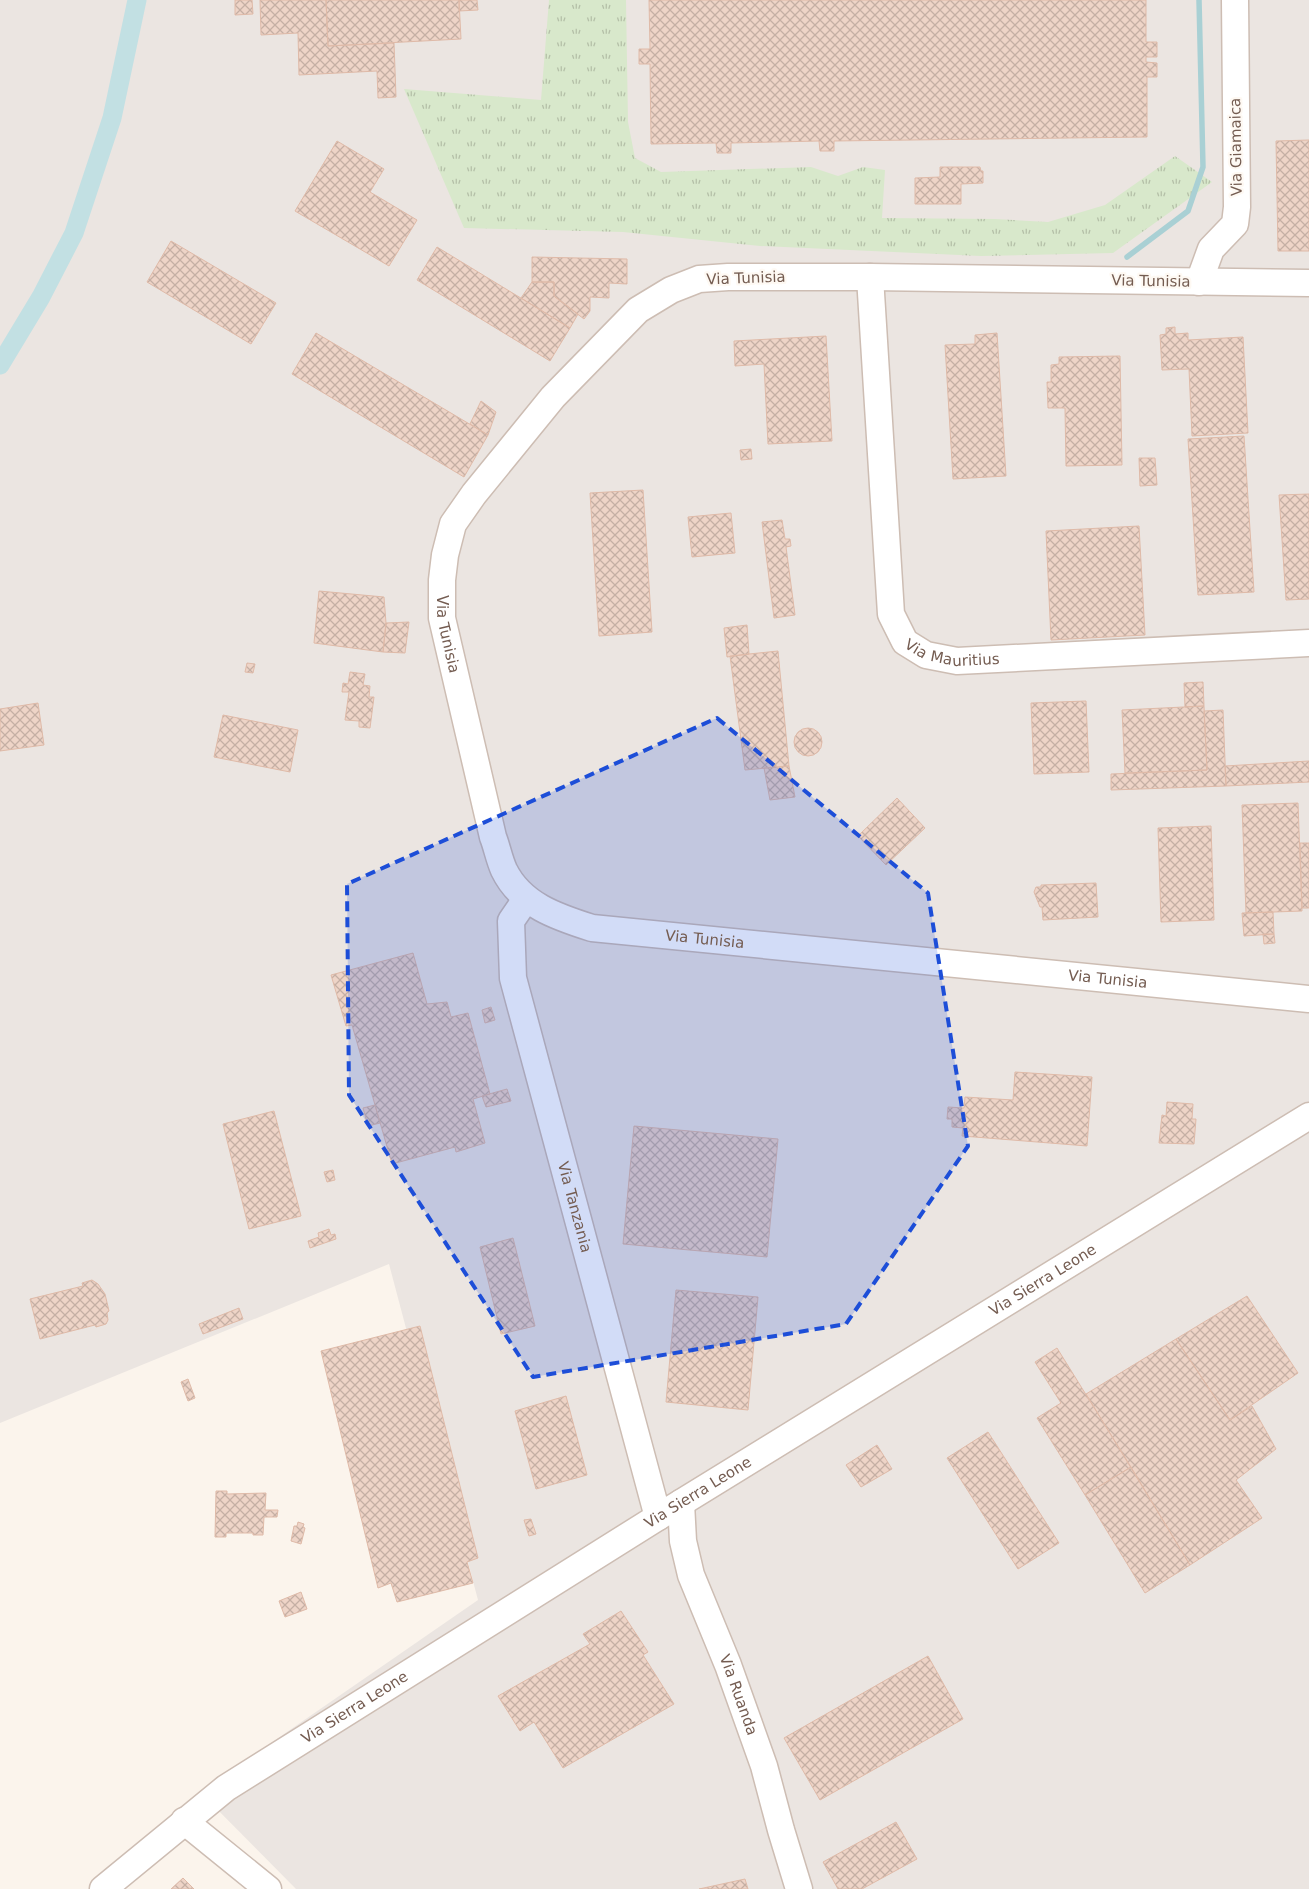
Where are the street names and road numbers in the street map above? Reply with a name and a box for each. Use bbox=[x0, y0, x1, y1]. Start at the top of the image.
street label: Via Giamaica bbox=[1226, 98, 1246, 196]
street label: Via Tunisia bbox=[706, 268, 786, 288]
street label: Via Tunisia bbox=[1111, 271, 1191, 291]
street label: Via Tunisia bbox=[433, 595, 464, 675]
street label: Via Mauritius bbox=[901, 635, 1000, 670]
street label: Via Tunisia bbox=[664, 926, 745, 952]
street label: Via Tunisia bbox=[1067, 966, 1148, 992]
street label: Via Tanzania bbox=[554, 1160, 595, 1255]
street label: Via Sierra Leone bbox=[986, 1240, 1100, 1320]
street label: Via Sierra Leone bbox=[641, 1453, 755, 1532]
street label: Via Ruanda bbox=[716, 1652, 761, 1738]
street label: Via Sierra Leone bbox=[298, 1667, 411, 1747]

